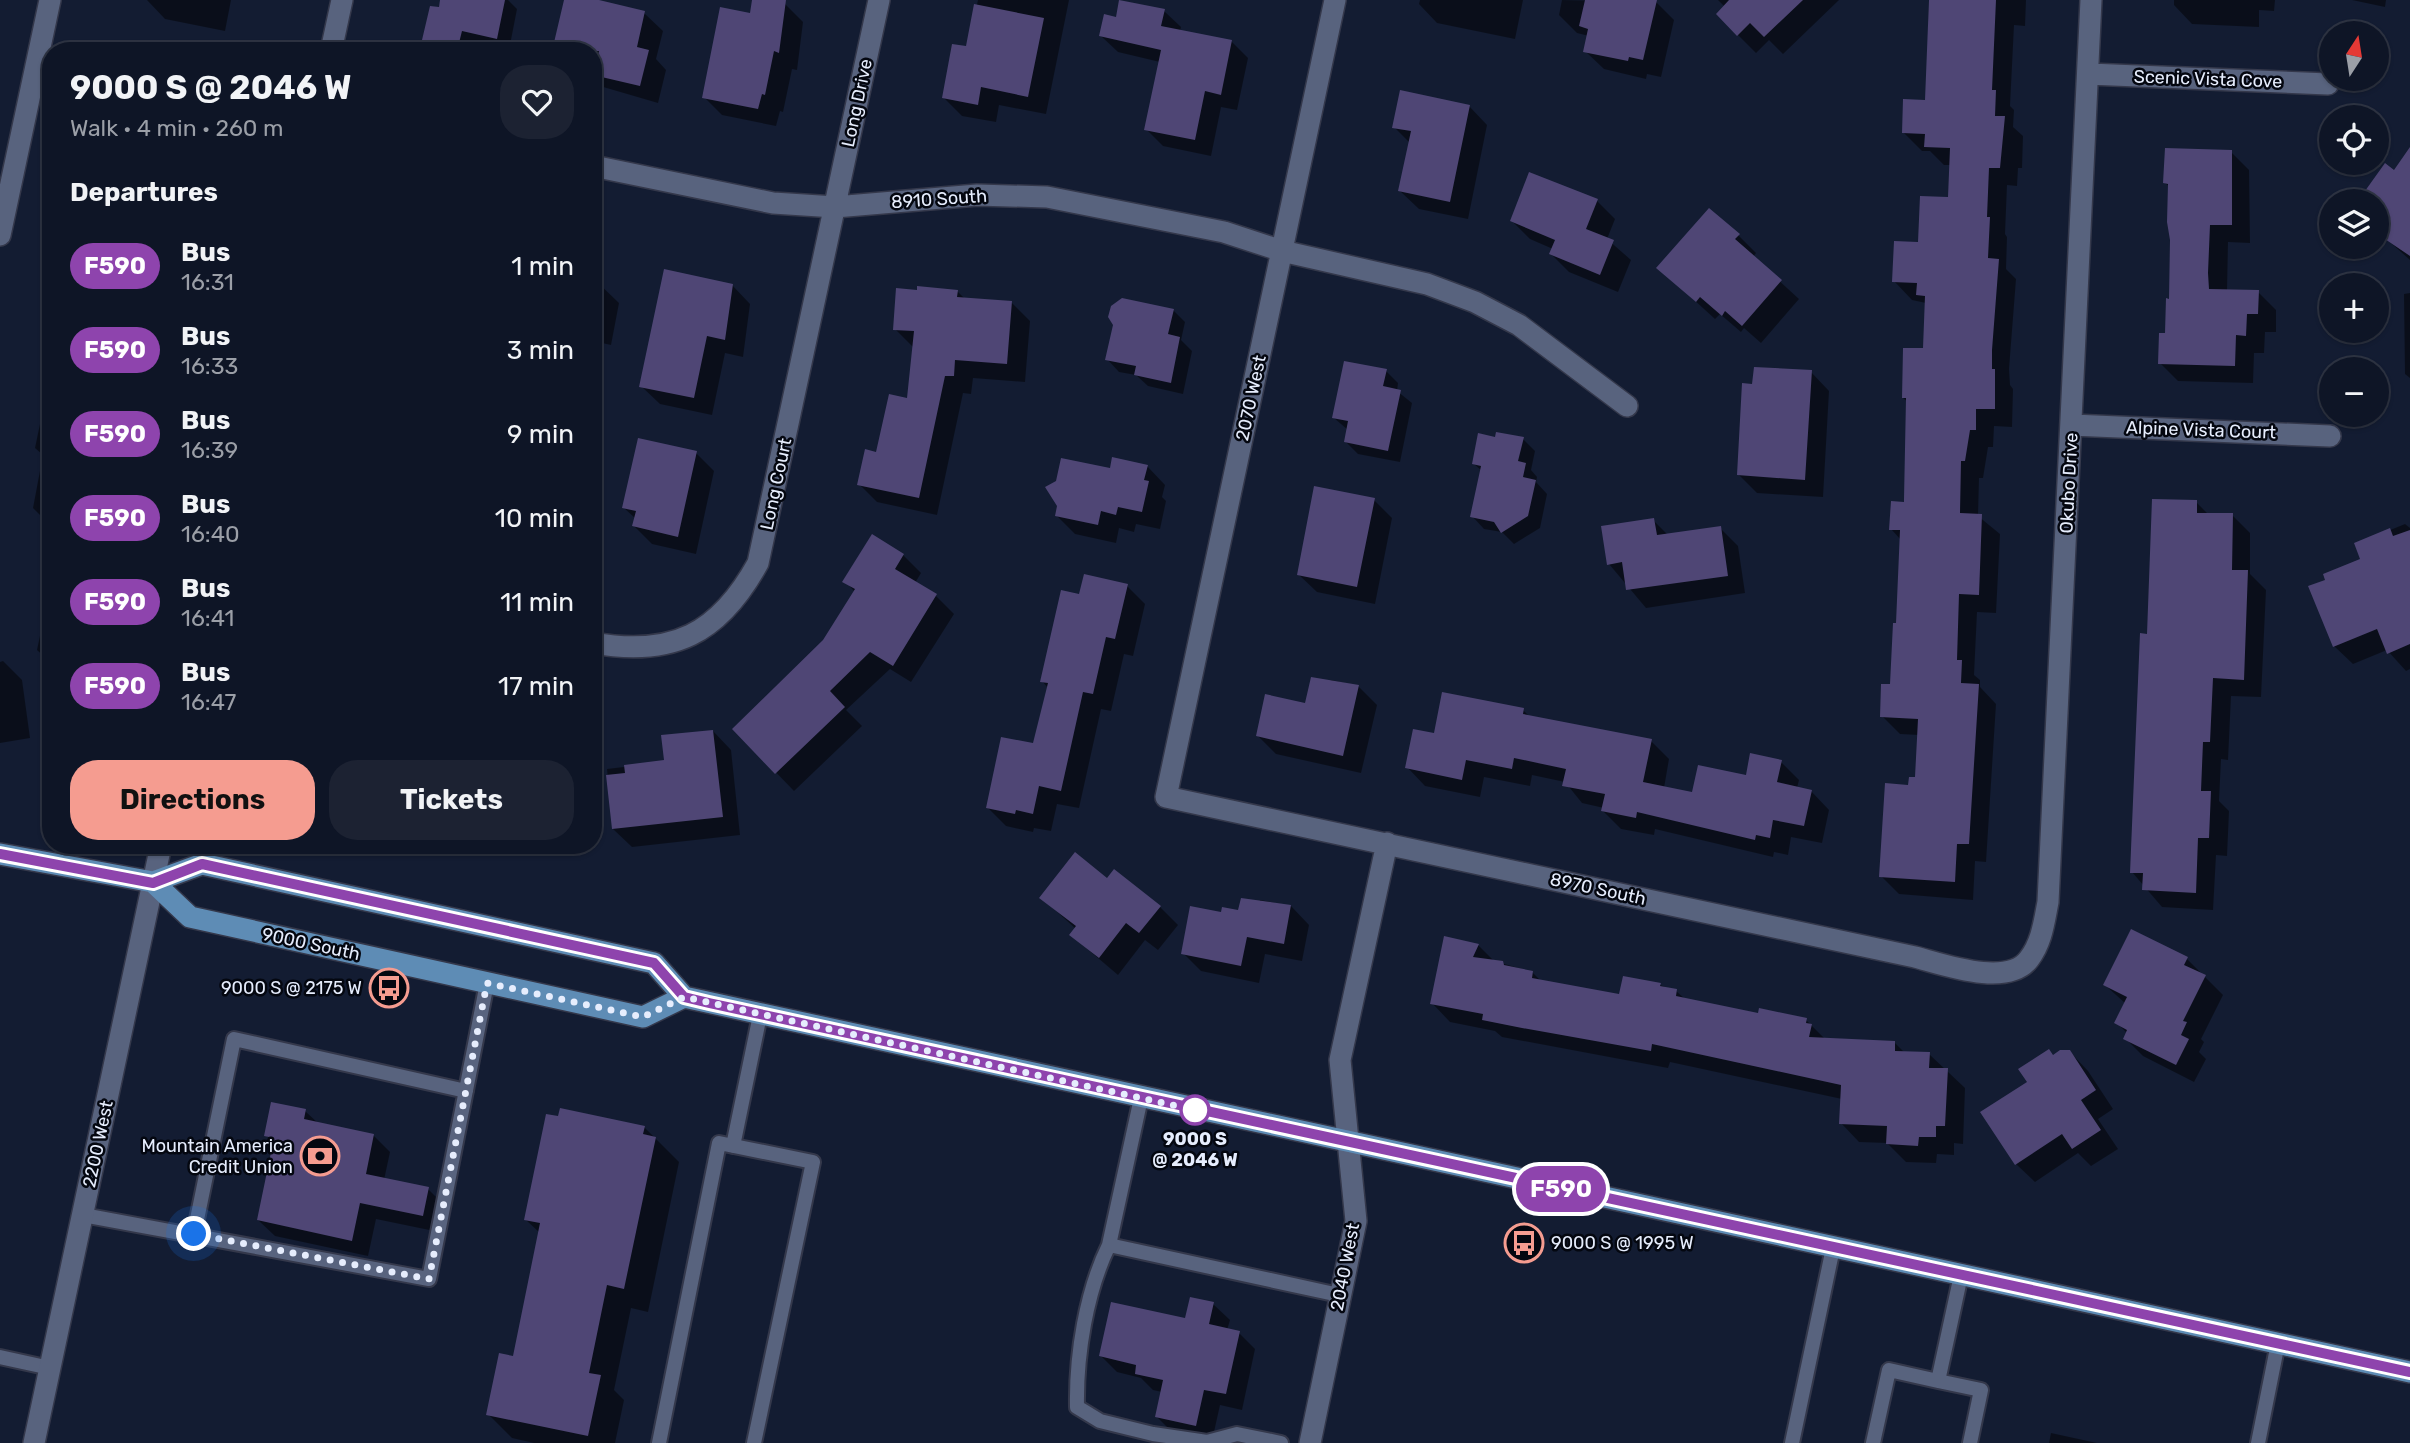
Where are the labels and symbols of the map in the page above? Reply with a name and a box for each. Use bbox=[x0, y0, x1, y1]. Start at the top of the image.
north arrow bbox=[2319, 21, 2389, 91]
street label: Long Drive bbox=[837, 57, 877, 149]
street label: Scenic Vista Cove bbox=[2133, 65, 2283, 93]
street label: 8910 South bbox=[890, 185, 988, 213]
street label: 2070 West bbox=[1231, 353, 1271, 443]
street label: Alpine Vista Court bbox=[2126, 416, 2276, 444]
street label: Okubo Drive bbox=[2055, 432, 2083, 534]
street label: Long Court bbox=[756, 436, 796, 532]
street label: 8970 South bbox=[1548, 868, 1648, 910]
street label: 9000 South bbox=[260, 923, 362, 965]
bus stop icon: 9000 S @ 2175 W bbox=[368, 967, 410, 1009]
place label: 9000 S @ 2175 W bbox=[221, 977, 362, 999]
marker: 9000 S @ 2046 W bbox=[1180, 1095, 1210, 1125]
street label: 2200 West bbox=[78, 1098, 118, 1190]
place label: 9000 S @ 2046 W bbox=[1152, 1128, 1238, 1171]
place label: Mountain America Credit Union bbox=[141, 1135, 293, 1178]
bank icon: Mountain America Credit Union bbox=[299, 1135, 341, 1177]
line badge: F590 bbox=[1512, 1166, 1610, 1212]
your location bbox=[176, 1216, 211, 1251]
street label: 2040 West bbox=[1326, 1221, 1364, 1313]
bus stop icon: 9000 S @ 1995 W bbox=[1503, 1222, 1545, 1264]
place label: 9000 S @ 1995 W bbox=[1551, 1232, 1694, 1254]

